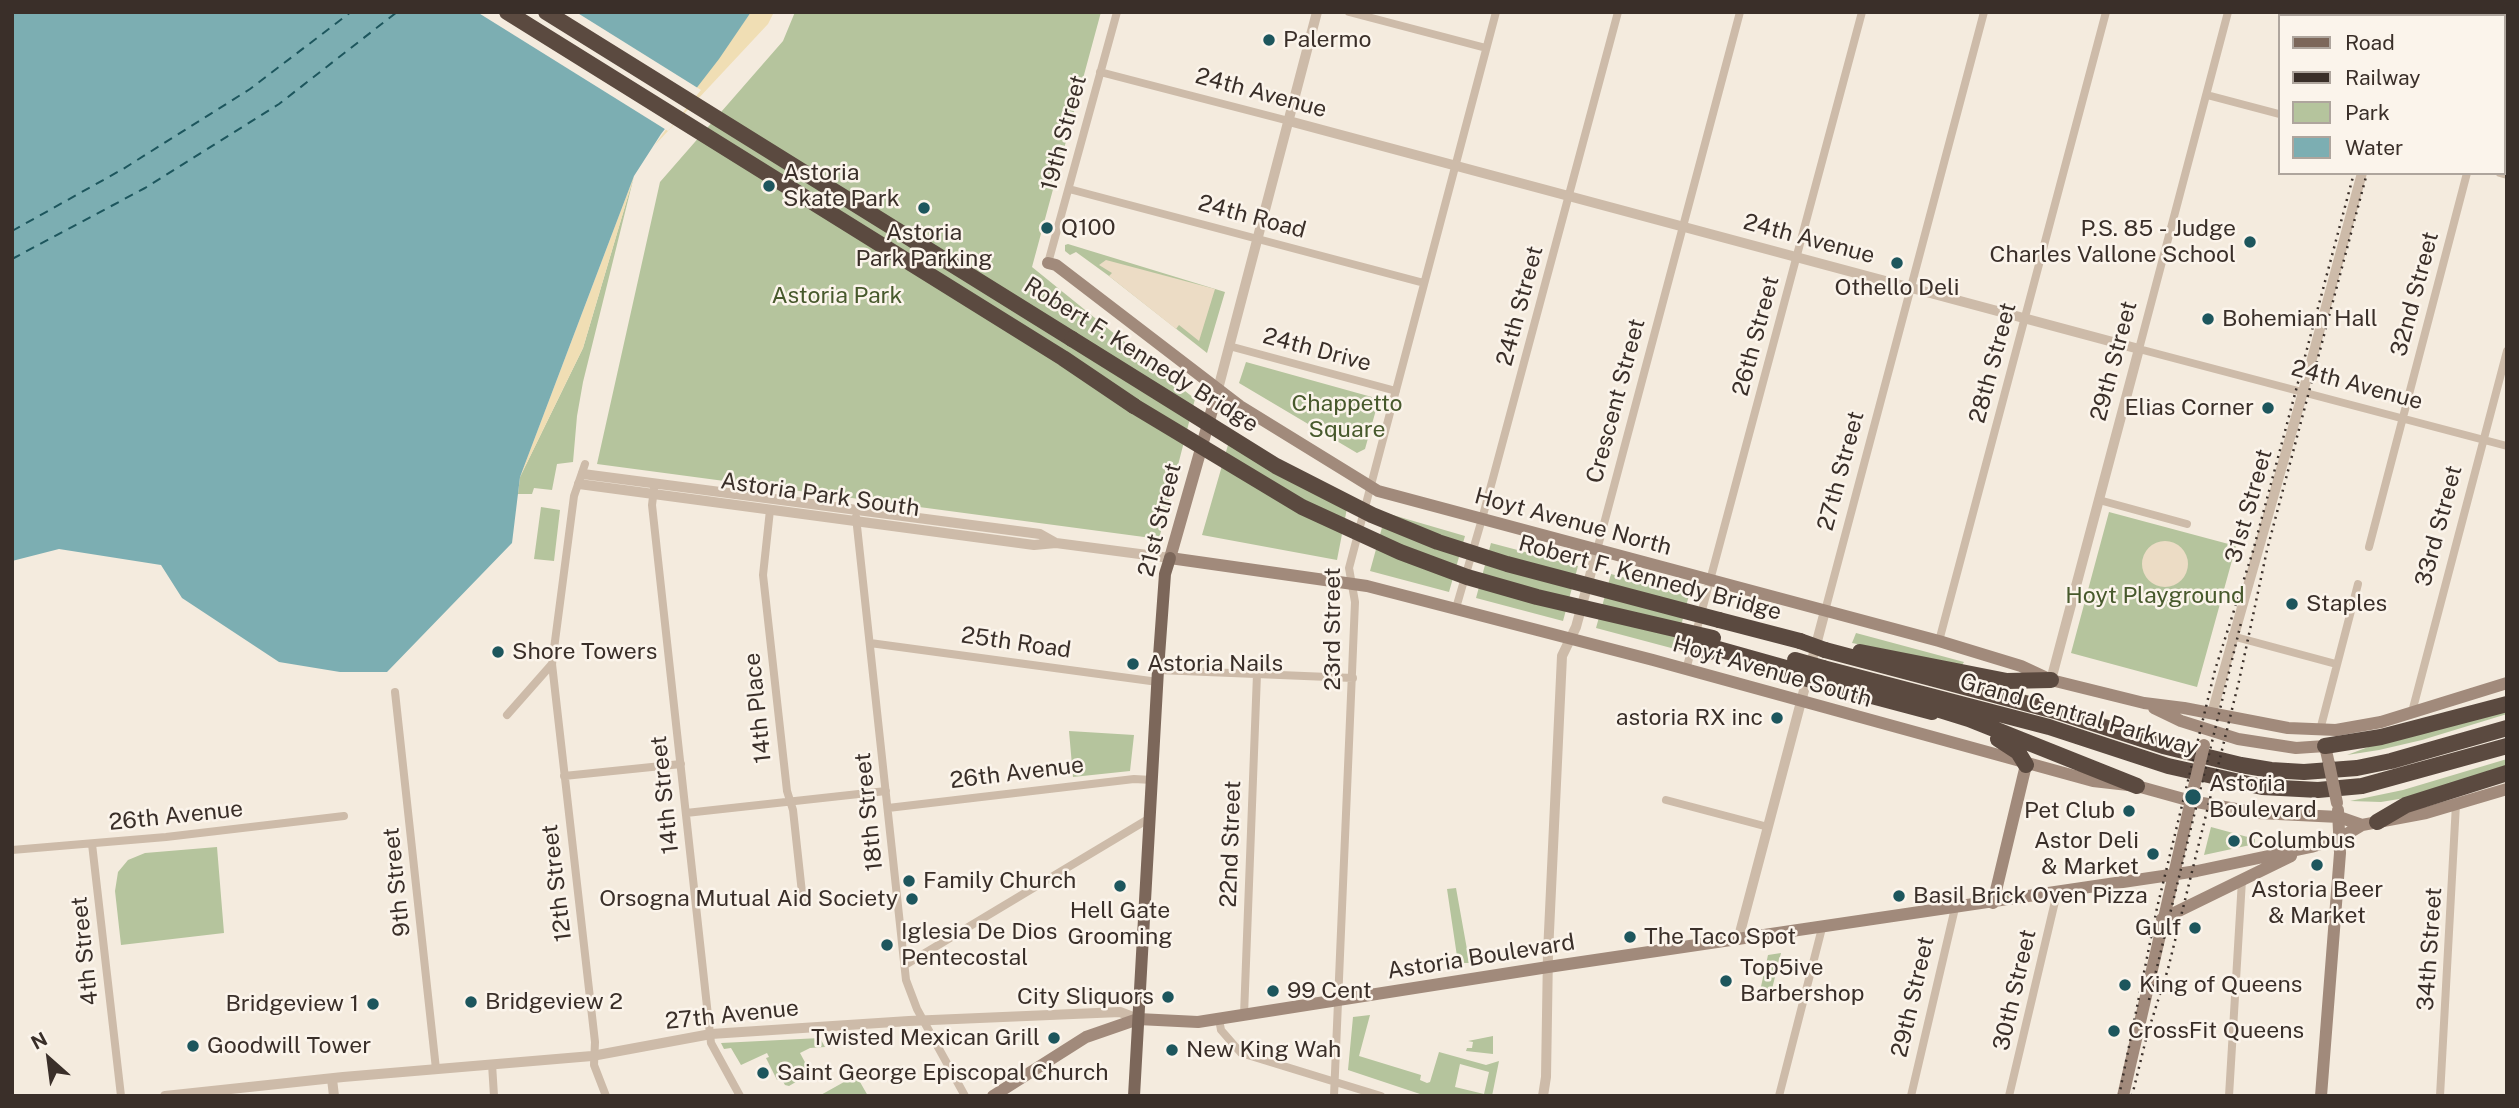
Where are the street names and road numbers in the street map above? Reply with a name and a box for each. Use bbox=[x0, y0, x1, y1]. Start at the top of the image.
street label: 24th Avenue bbox=[1192, 62, 1330, 124]
street label: 19th Street bbox=[1035, 72, 1093, 194]
street label: 24th Road bbox=[1195, 189, 1309, 245]
street label: 24th Avenue bbox=[1740, 208, 1878, 270]
street label: 32nd Street bbox=[2385, 229, 2445, 359]
street label: 24th Street bbox=[1491, 243, 1549, 369]
street label: Robert F. Kennedy Bridge bbox=[1019, 271, 1263, 439]
street label: 26th Street bbox=[1727, 273, 1785, 399]
street label: 29th Street bbox=[2085, 298, 2143, 424]
street label: 28th Street bbox=[1964, 300, 2022, 426]
street label: Crescent Street bbox=[1581, 316, 1651, 486]
street label: 24th Drive bbox=[1260, 322, 1374, 378]
street label: 24th Avenue bbox=[2288, 354, 2426, 416]
street label: 27th Street bbox=[1812, 408, 1870, 534]
street label: 31st Street bbox=[2220, 446, 2278, 566]
street label: 21st Street bbox=[1133, 460, 1187, 580]
street label: 33rd Street bbox=[2410, 462, 2468, 590]
street label: Astoria Park South bbox=[719, 467, 921, 523]
street label: Hoyt Avenue North bbox=[1471, 482, 1675, 562]
street label: Robert F. Kennedy Bridge bbox=[1515, 530, 1785, 626]
street label: 23rd Street bbox=[1319, 567, 1347, 691]
street label: 25th Road bbox=[959, 622, 1073, 664]
street label: Hoyt Avenue South bbox=[1669, 630, 1875, 714]
street label: 14th Place bbox=[738, 651, 778, 765]
street label: Grand Central Parkway bbox=[1957, 668, 2201, 762]
street label: 14th Street bbox=[645, 734, 685, 856]
street label: 18th Street bbox=[849, 751, 889, 873]
street label: 26th Avenue bbox=[948, 751, 1086, 795]
street label: 22nd Street bbox=[1215, 780, 1247, 908]
street label: 26th Avenue bbox=[108, 795, 244, 837]
street label: 12th Street bbox=[536, 823, 578, 943]
street label: 9th Street bbox=[378, 826, 416, 938]
street label: 34th Street bbox=[2412, 886, 2448, 1012]
street label: 4th Street bbox=[66, 895, 104, 1007]
street label: 30th Street bbox=[1988, 927, 2042, 1053]
street label: Astoria Boulevard bbox=[1385, 929, 1577, 985]
street label: 29th Street bbox=[1886, 934, 1940, 1060]
street label: 27th Avenue bbox=[664, 994, 800, 1036]

